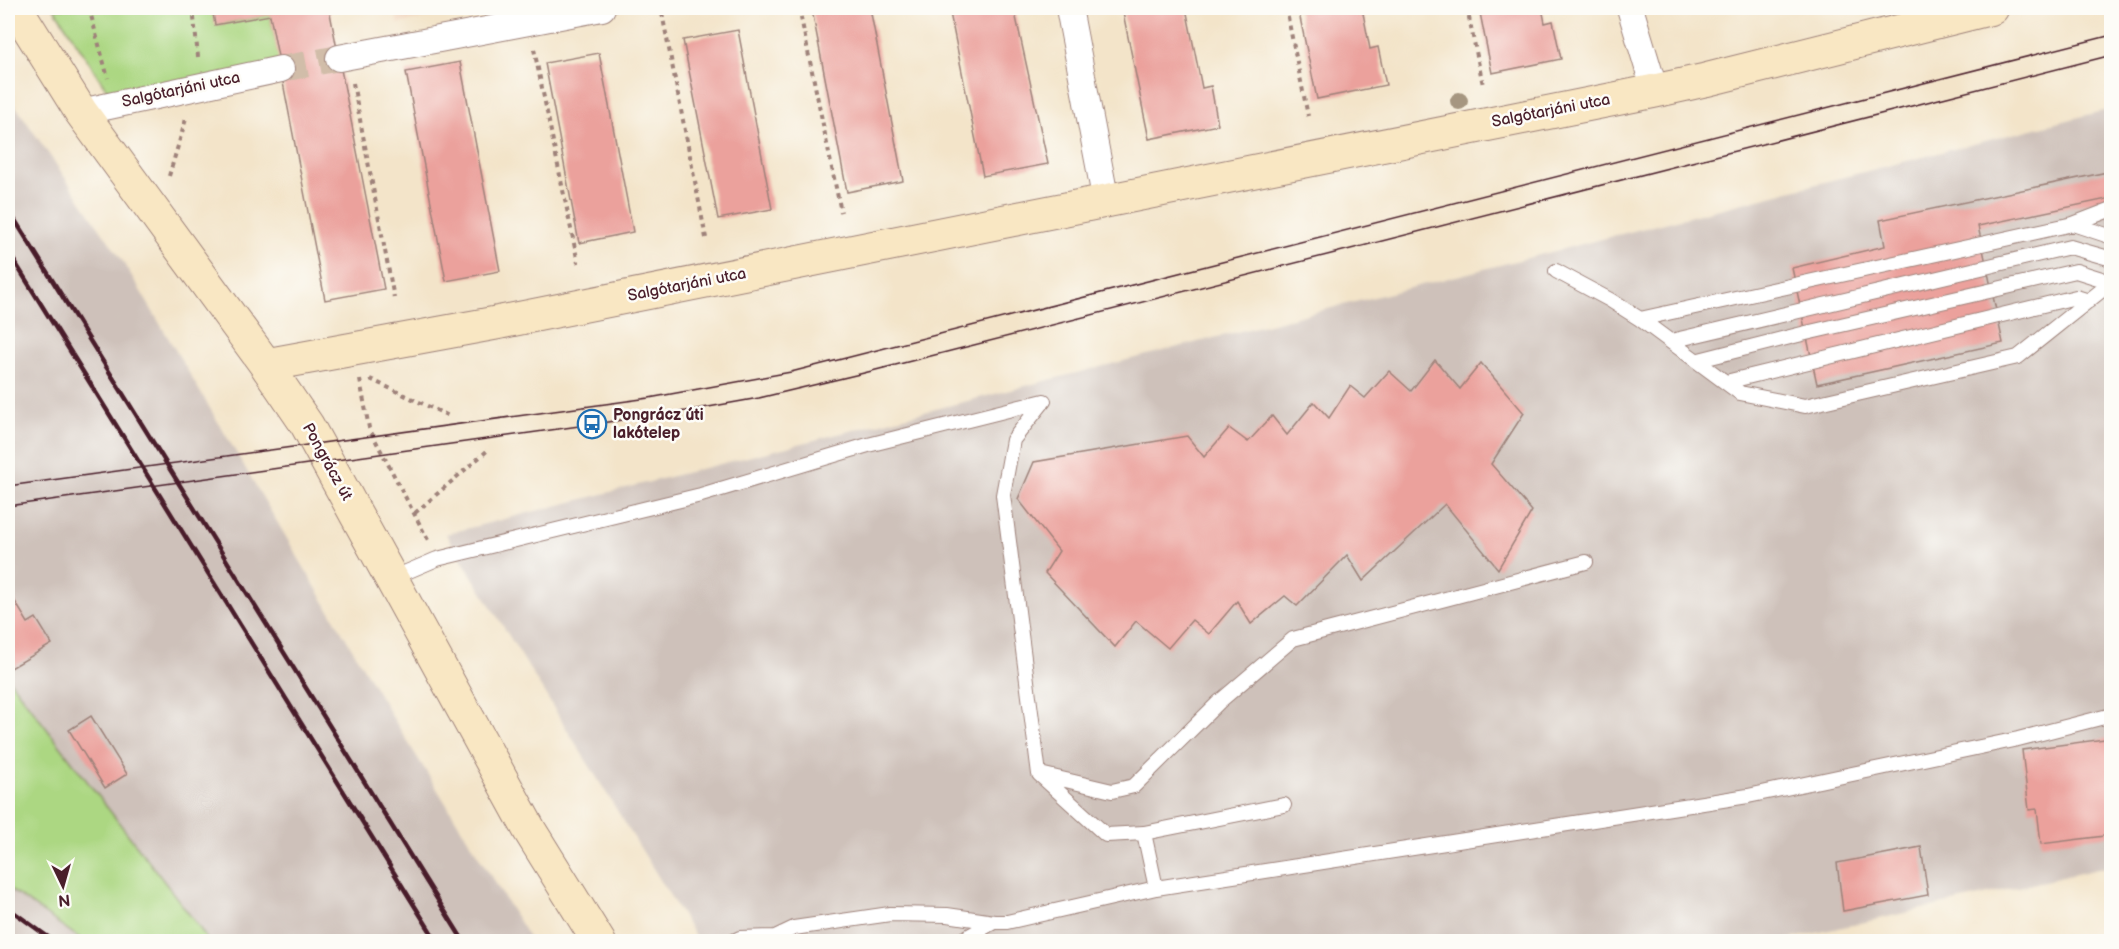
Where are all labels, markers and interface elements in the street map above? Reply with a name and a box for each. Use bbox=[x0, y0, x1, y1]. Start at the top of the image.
street label: Salgótarjáni utca bbox=[120, 68, 242, 112]
street label: Salgótarjáni utca bbox=[1490, 90, 1612, 132]
street label: Salgótarjáni utca bbox=[626, 264, 748, 306]
place label: Pongrácz úti lakótelep bbox=[613, 406, 704, 443]
bus stop icon: Pongrácz úti lakótelep bbox=[576, 408, 608, 440]
street label: Pongrácz út bbox=[298, 420, 356, 504]
north arrow bbox=[33, 856, 93, 916]
text: N bbox=[57, 889, 71, 909]

